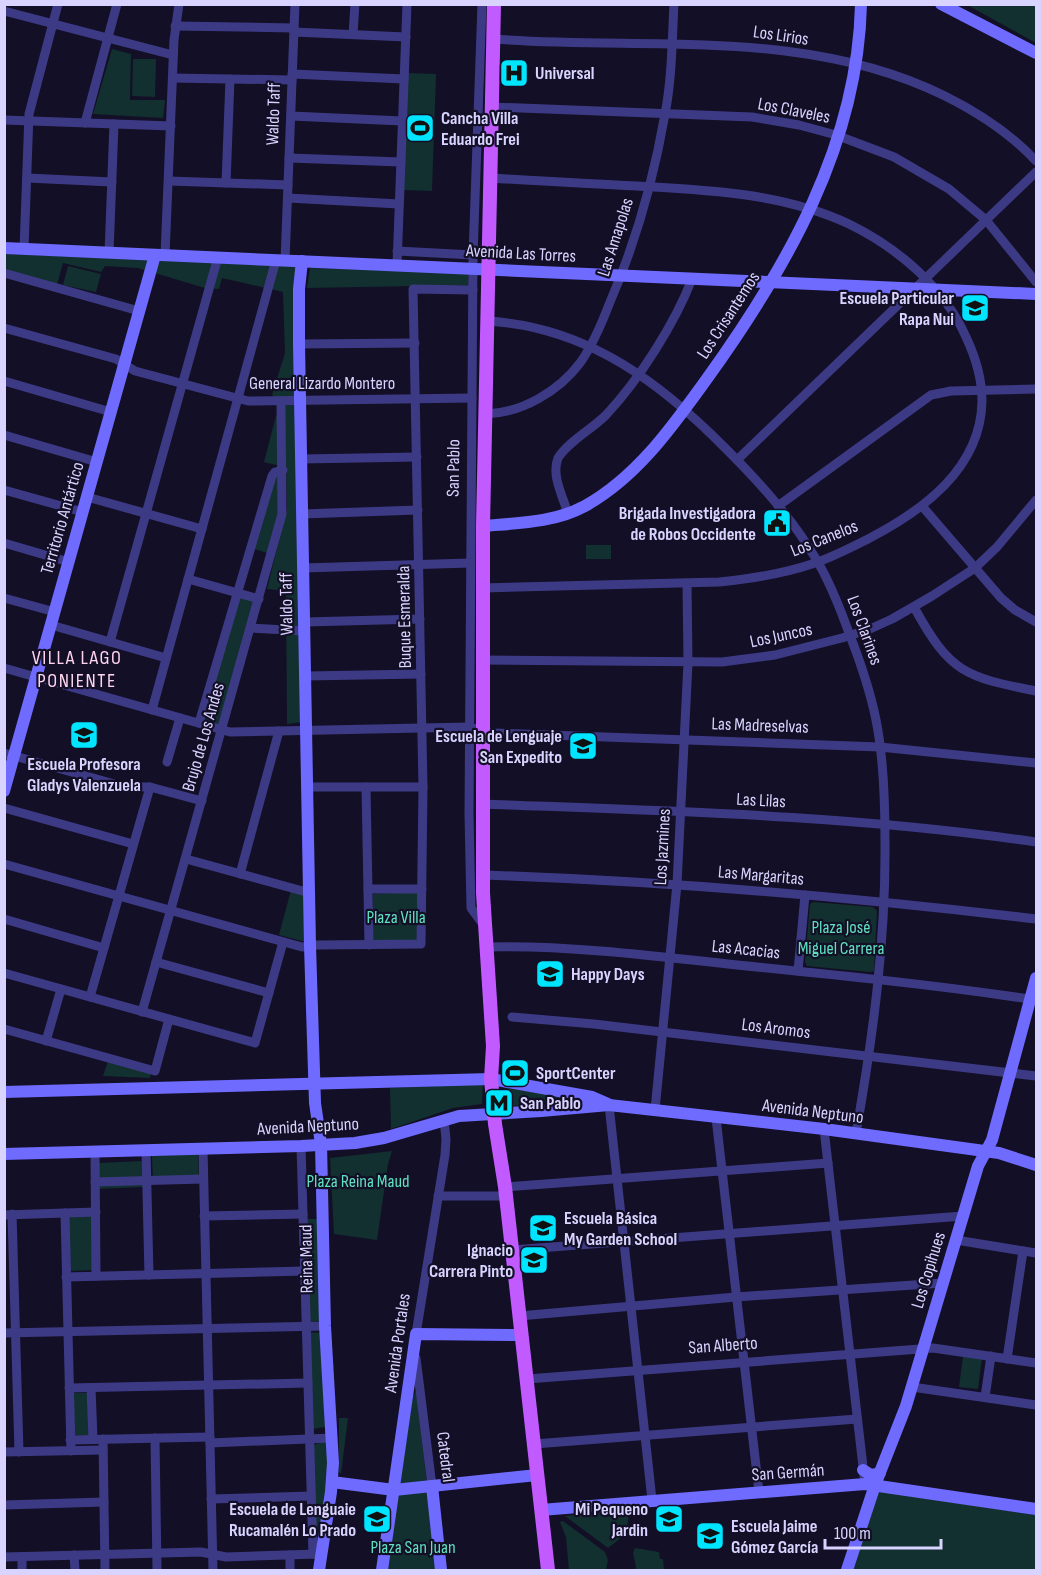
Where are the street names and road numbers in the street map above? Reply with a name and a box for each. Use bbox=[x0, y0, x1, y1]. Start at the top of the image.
street label: Los Lirios bbox=[752, 21, 810, 50]
street label: Waldo Taff bbox=[262, 82, 285, 146]
street label: Los Claveles bbox=[756, 93, 832, 128]
street label: Las Amapolas bbox=[593, 195, 638, 279]
street label: Avenida Las Torres bbox=[464, 240, 577, 267]
street label: Los Crisantemos bbox=[692, 268, 764, 363]
street label: General Lizardo Montero bbox=[249, 373, 395, 394]
street label: San Pablo bbox=[442, 439, 465, 497]
street label: Territorio Antártico bbox=[36, 460, 89, 577]
street label: Los Canelos bbox=[787, 515, 861, 561]
street label: Buque Esmeralda bbox=[393, 565, 416, 669]
street label: Waldo Taff bbox=[275, 572, 298, 636]
street label: Los Clarines bbox=[842, 593, 887, 668]
street label: Los Juncos bbox=[748, 619, 814, 652]
street label: Brujo de Los Andes bbox=[178, 680, 229, 794]
street label: Las Madreselvas bbox=[711, 713, 809, 738]
street label: Las Lilas bbox=[736, 789, 786, 812]
street label: Los Jazmines bbox=[650, 808, 675, 886]
street label: Las Margaritas bbox=[717, 861, 805, 890]
street label: Las Acacias bbox=[711, 935, 781, 964]
street label: Los Aromos bbox=[740, 1014, 812, 1043]
street label: Avenida Neptuno bbox=[760, 1095, 865, 1128]
street label: Avenida Neptuno bbox=[256, 1113, 359, 1140]
street label: Reina Maud bbox=[295, 1224, 318, 1294]
street label: Los Copihues bbox=[907, 1229, 950, 1311]
street label: Avenida Portales bbox=[380, 1292, 415, 1395]
street label: San Alberto bbox=[688, 1333, 758, 1358]
street label: Catedral bbox=[432, 1431, 459, 1483]
street label: San Germán bbox=[751, 1459, 825, 1486]

